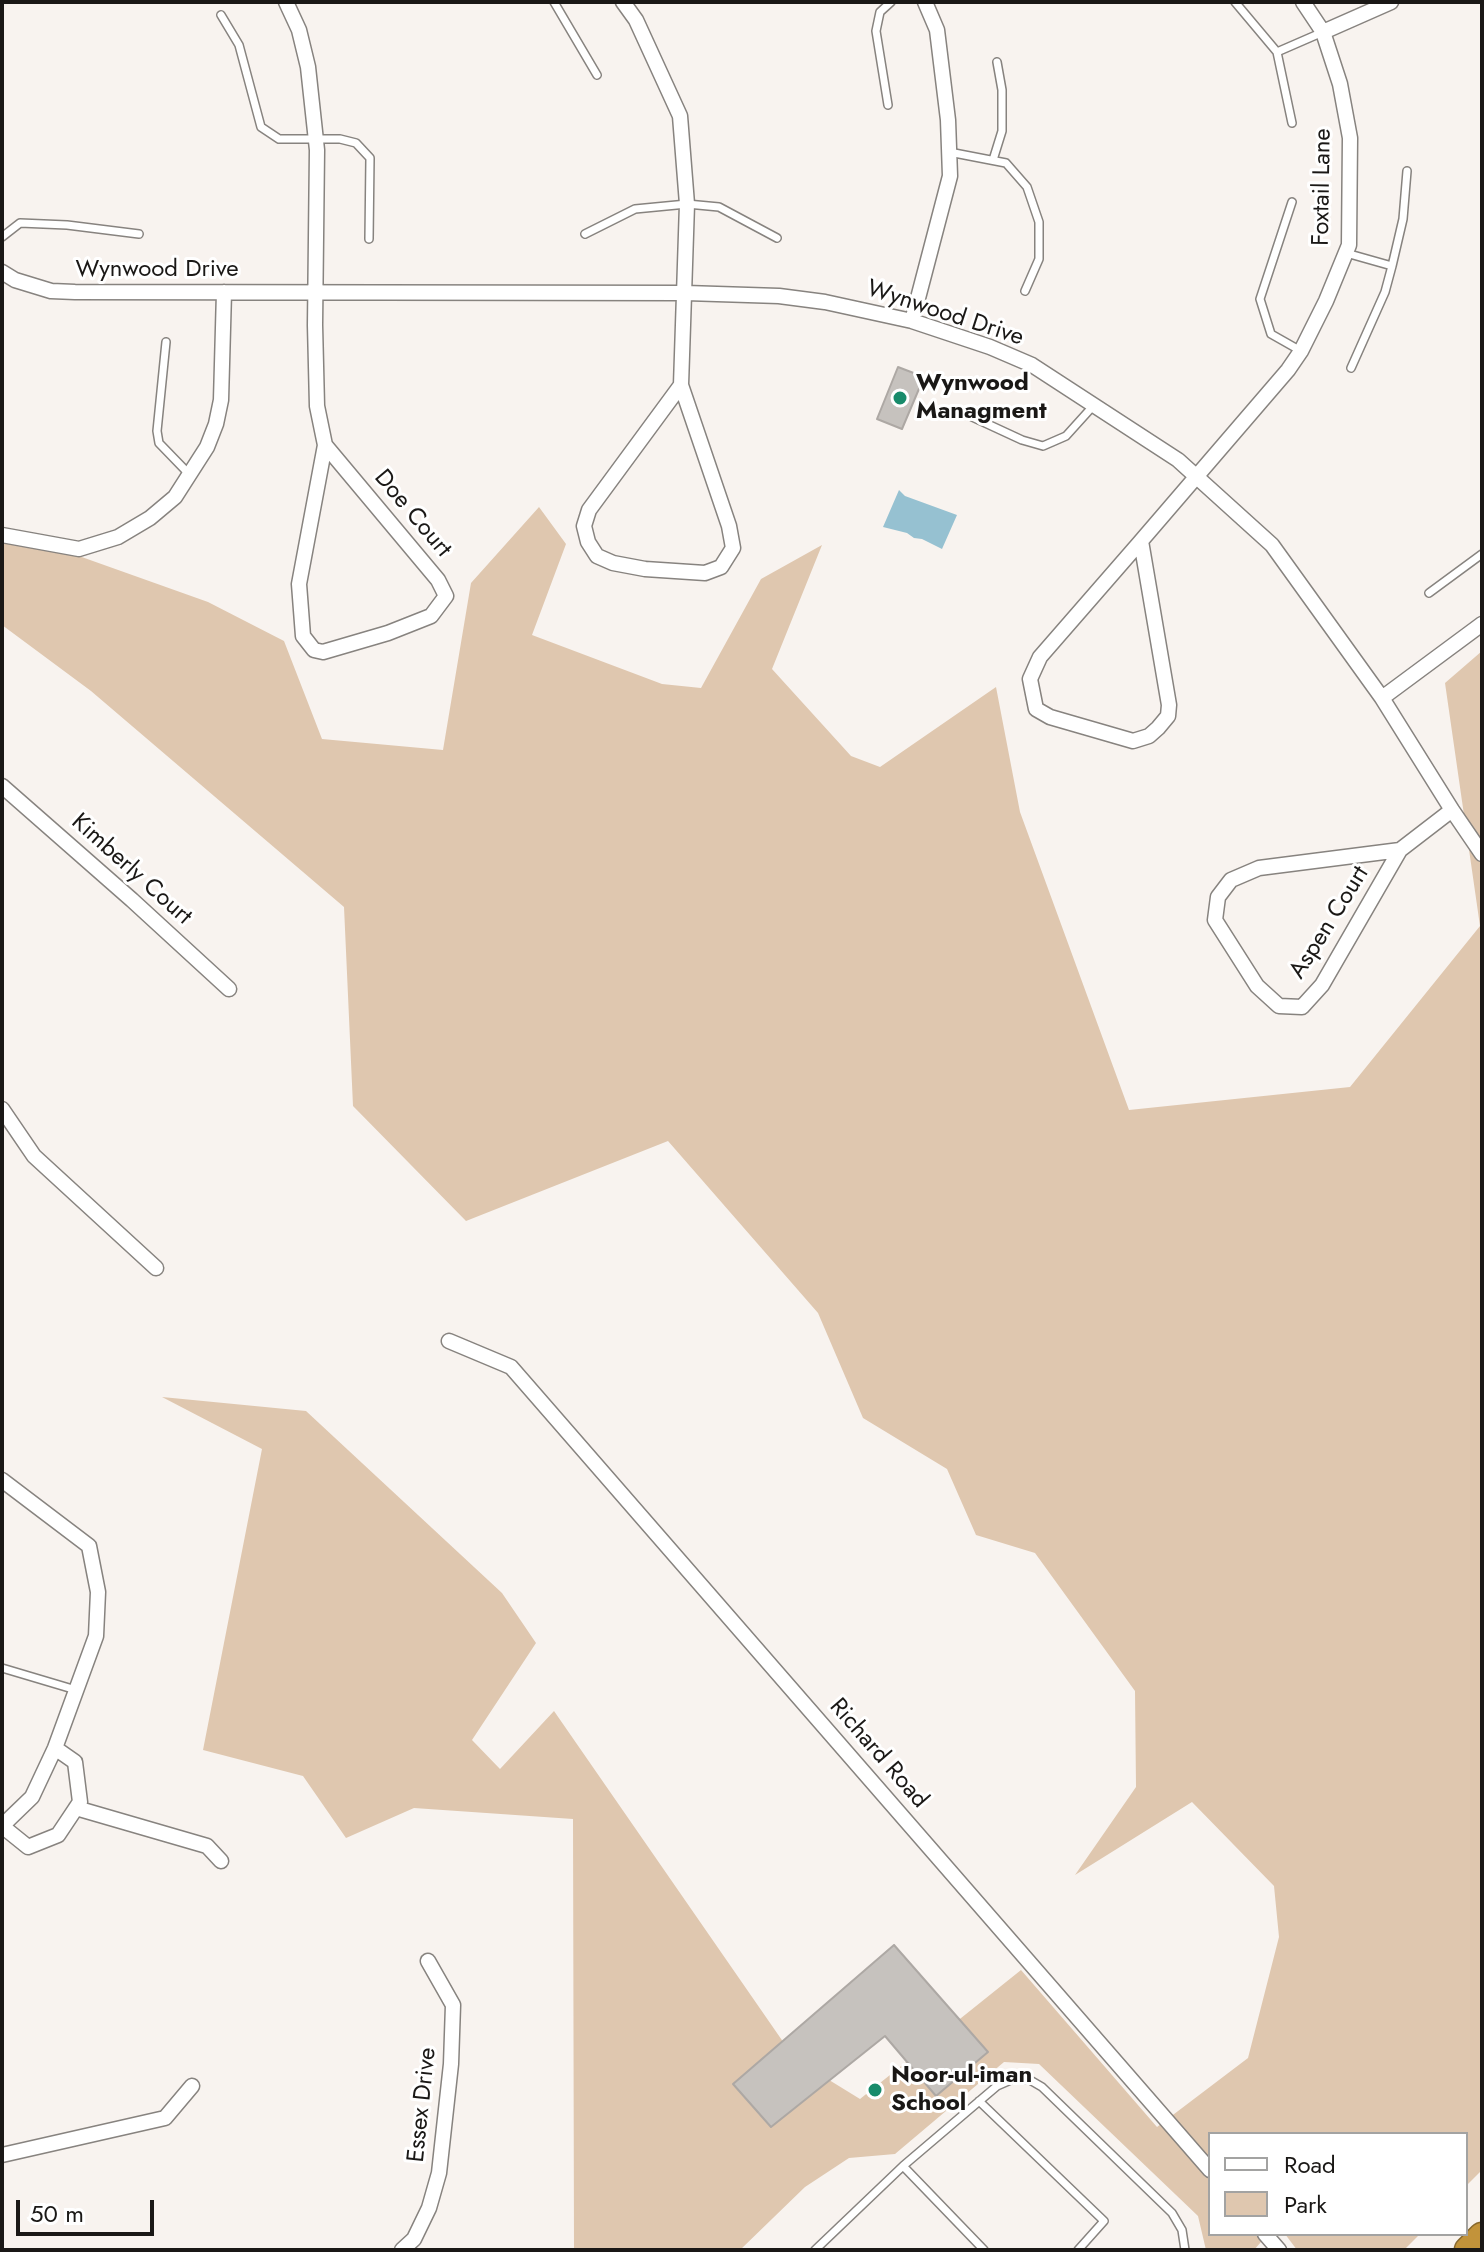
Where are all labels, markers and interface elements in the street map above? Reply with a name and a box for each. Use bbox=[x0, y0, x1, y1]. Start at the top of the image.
street label: Foxtail Lane bbox=[1308, 128, 1338, 246]
street label: Wynwood Drive bbox=[75, 256, 239, 284]
street label: Wynwood Drive bbox=[863, 275, 1027, 353]
place label: Wynwood Managment bbox=[916, 370, 1047, 426]
marker: Wynwood Managment bbox=[891, 389, 909, 407]
street label: Doe Court bbox=[367, 464, 457, 564]
street label: Kimberly Court bbox=[65, 808, 197, 932]
street label: Aspen Court bbox=[1284, 861, 1376, 985]
street label: Richard Road bbox=[822, 1693, 934, 1815]
street label: Essex Drive bbox=[403, 2046, 443, 2164]
place label: Noor-ul-iman School bbox=[891, 2062, 1032, 2118]
marker: Noor-ul-iman School bbox=[866, 2081, 884, 2099]
legend bbox=[1208, 2132, 1468, 2236]
text: Road bbox=[1284, 2147, 1336, 2182]
scale bar bbox=[20, 2184, 158, 2234]
text: Park bbox=[1284, 2187, 1327, 2222]
text: 50 m bbox=[30, 2196, 84, 2231]

